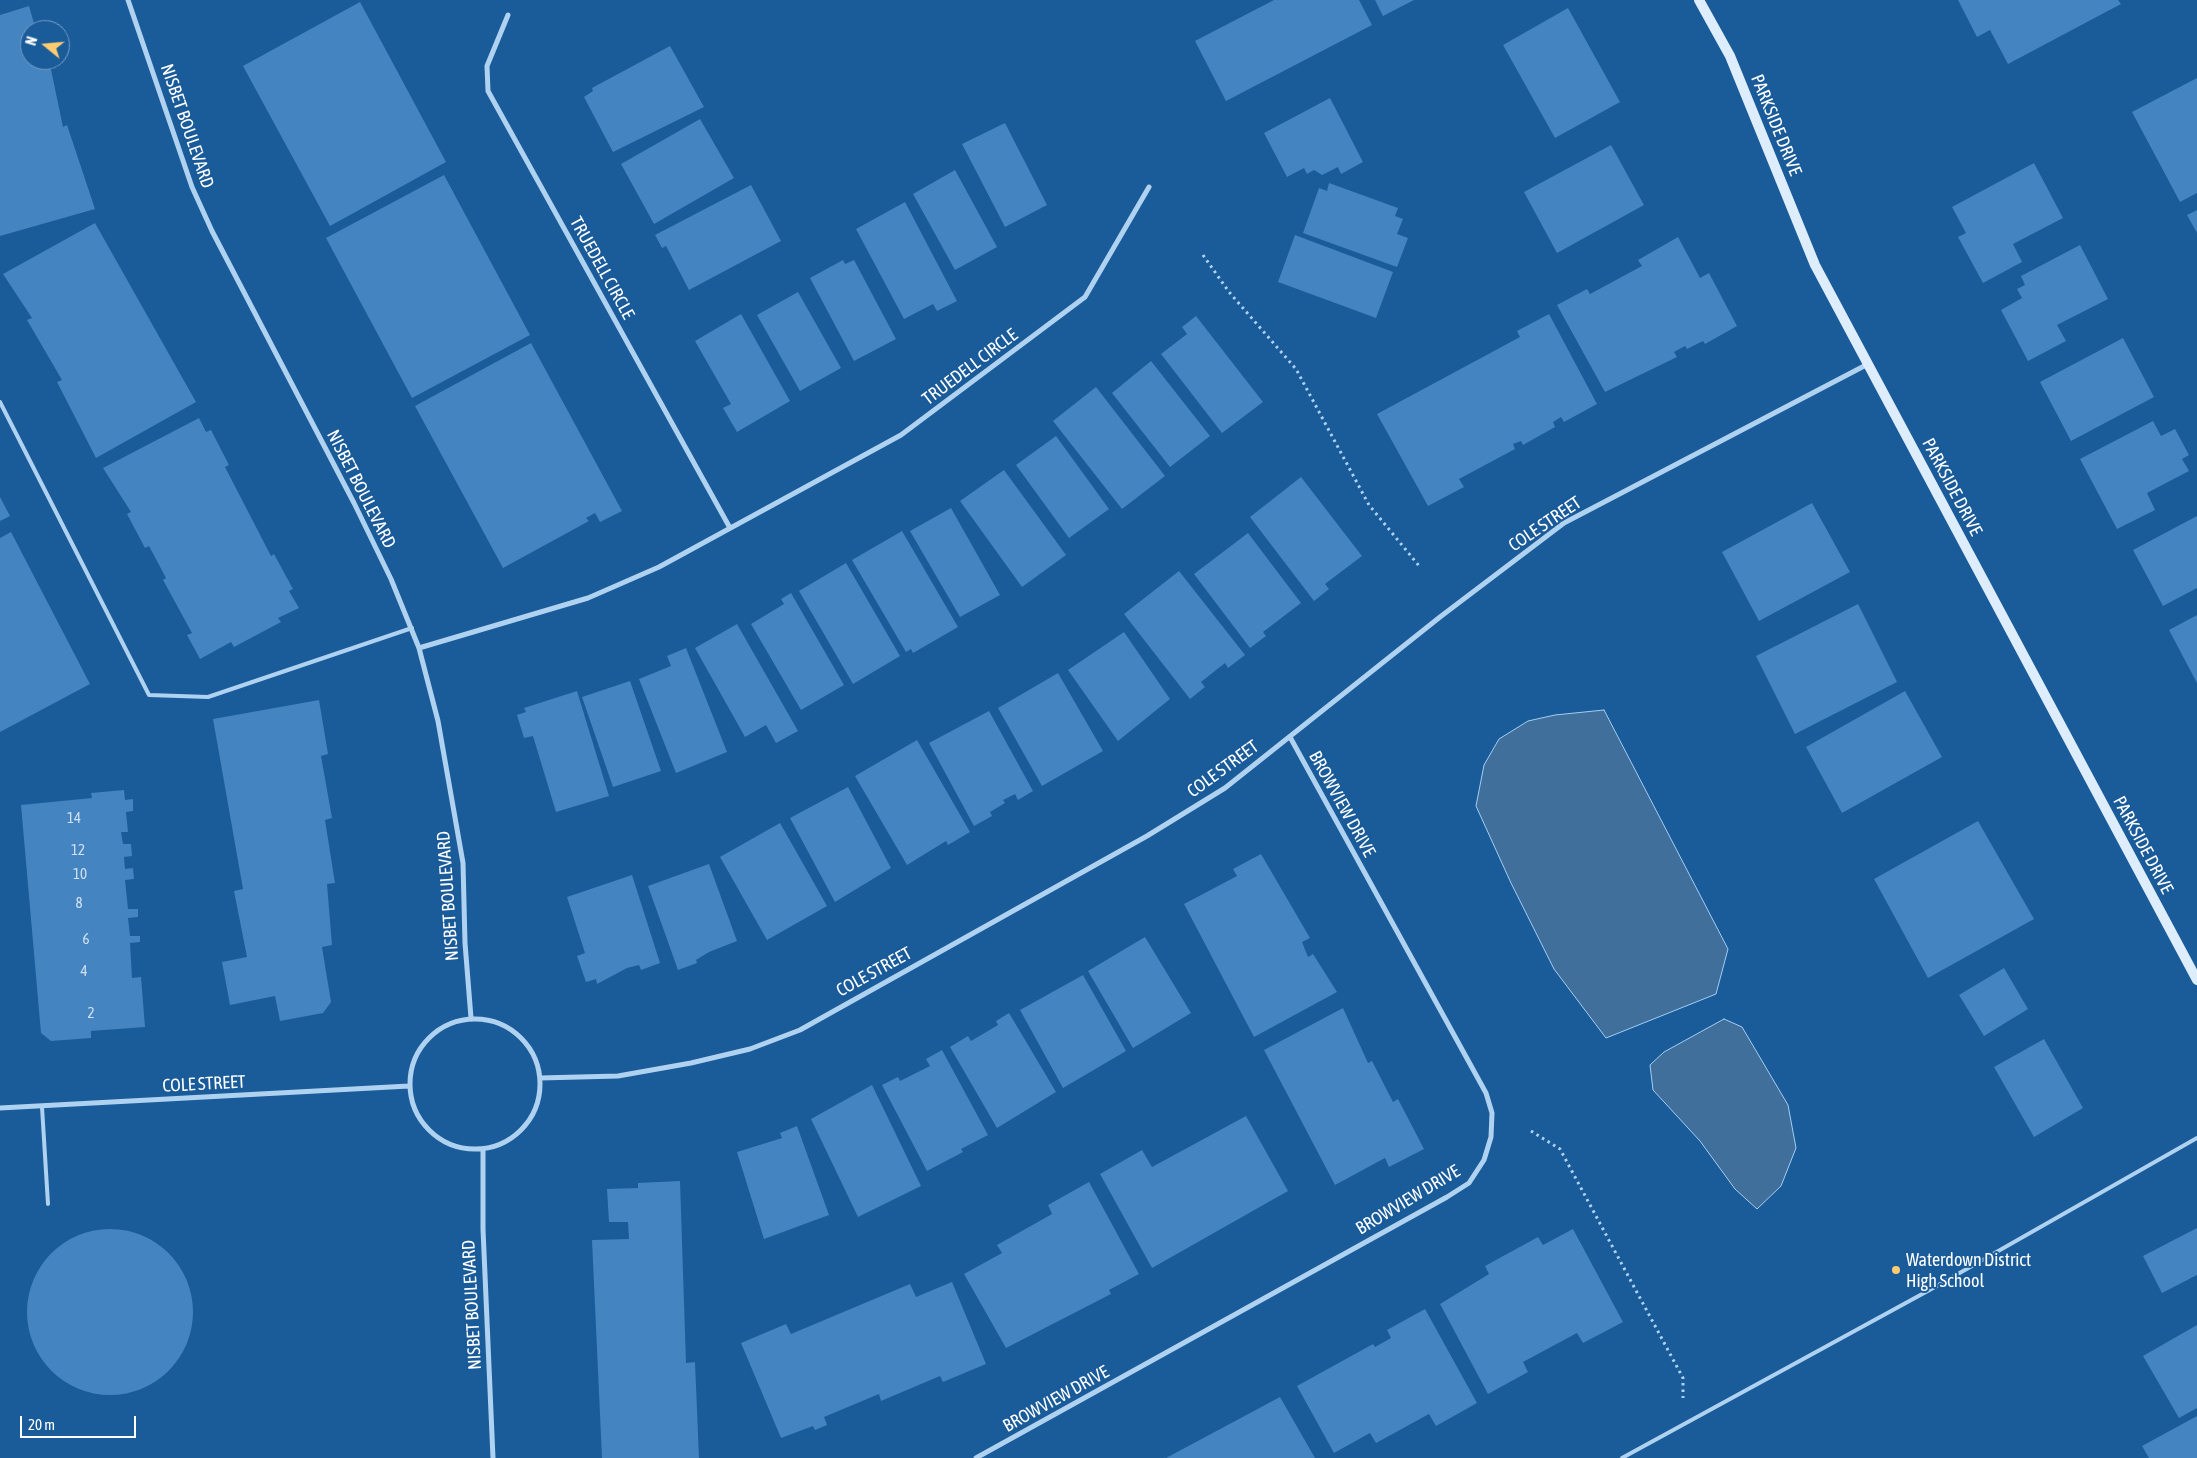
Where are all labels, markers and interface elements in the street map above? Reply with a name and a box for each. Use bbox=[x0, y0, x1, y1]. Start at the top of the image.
north arrow bbox=[20, 20, 70, 70]
text: N bbox=[23, 35, 40, 47]
street label: NISBET BOULEVARD bbox=[156, 61, 218, 191]
street label: PARKSIDE DRIVE bbox=[1746, 71, 1806, 179]
street label: TRUEDELL CIRCLE bbox=[565, 213, 639, 323]
street label: TRUEDELL CIRCLE bbox=[918, 324, 1022, 410]
street label: NISBET BOULEVARD bbox=[322, 426, 400, 552]
street label: PARKSIDE DRIVE bbox=[1917, 435, 1987, 539]
street label: COLE STREET bbox=[1505, 492, 1585, 556]
street label: COLE STREET bbox=[1183, 736, 1263, 802]
street label: BROWVIEW DRIVE bbox=[1304, 747, 1380, 861]
street label: PARKSIDE DRIVE bbox=[2108, 793, 2178, 897]
house number: 14 bbox=[67, 809, 81, 827]
street label: NISBET BOULEVARD bbox=[433, 830, 463, 962]
house number: 12 bbox=[71, 841, 85, 859]
house number: 10 bbox=[73, 865, 87, 883]
house number: 8 bbox=[75, 894, 83, 912]
house number: 6 bbox=[82, 930, 90, 948]
street label: COLE STREET bbox=[832, 942, 916, 1002]
house number: 4 bbox=[80, 962, 88, 980]
house number: 2 bbox=[87, 1004, 95, 1022]
street label: COLE STREET bbox=[162, 1071, 246, 1097]
street label: BROWVIEW DRIVE bbox=[1352, 1160, 1464, 1240]
street label: NISBET BOULEVARD bbox=[458, 1240, 486, 1370]
place label: Waterdown District High School bbox=[1906, 1249, 2031, 1292]
marker: Waterdown District High School bbox=[1890, 1264, 1902, 1276]
street label: BROWVIEW DRIVE bbox=[999, 1361, 1113, 1437]
scale bar bbox=[22, 1406, 139, 1438]
text: 20 m bbox=[28, 1416, 55, 1433]

